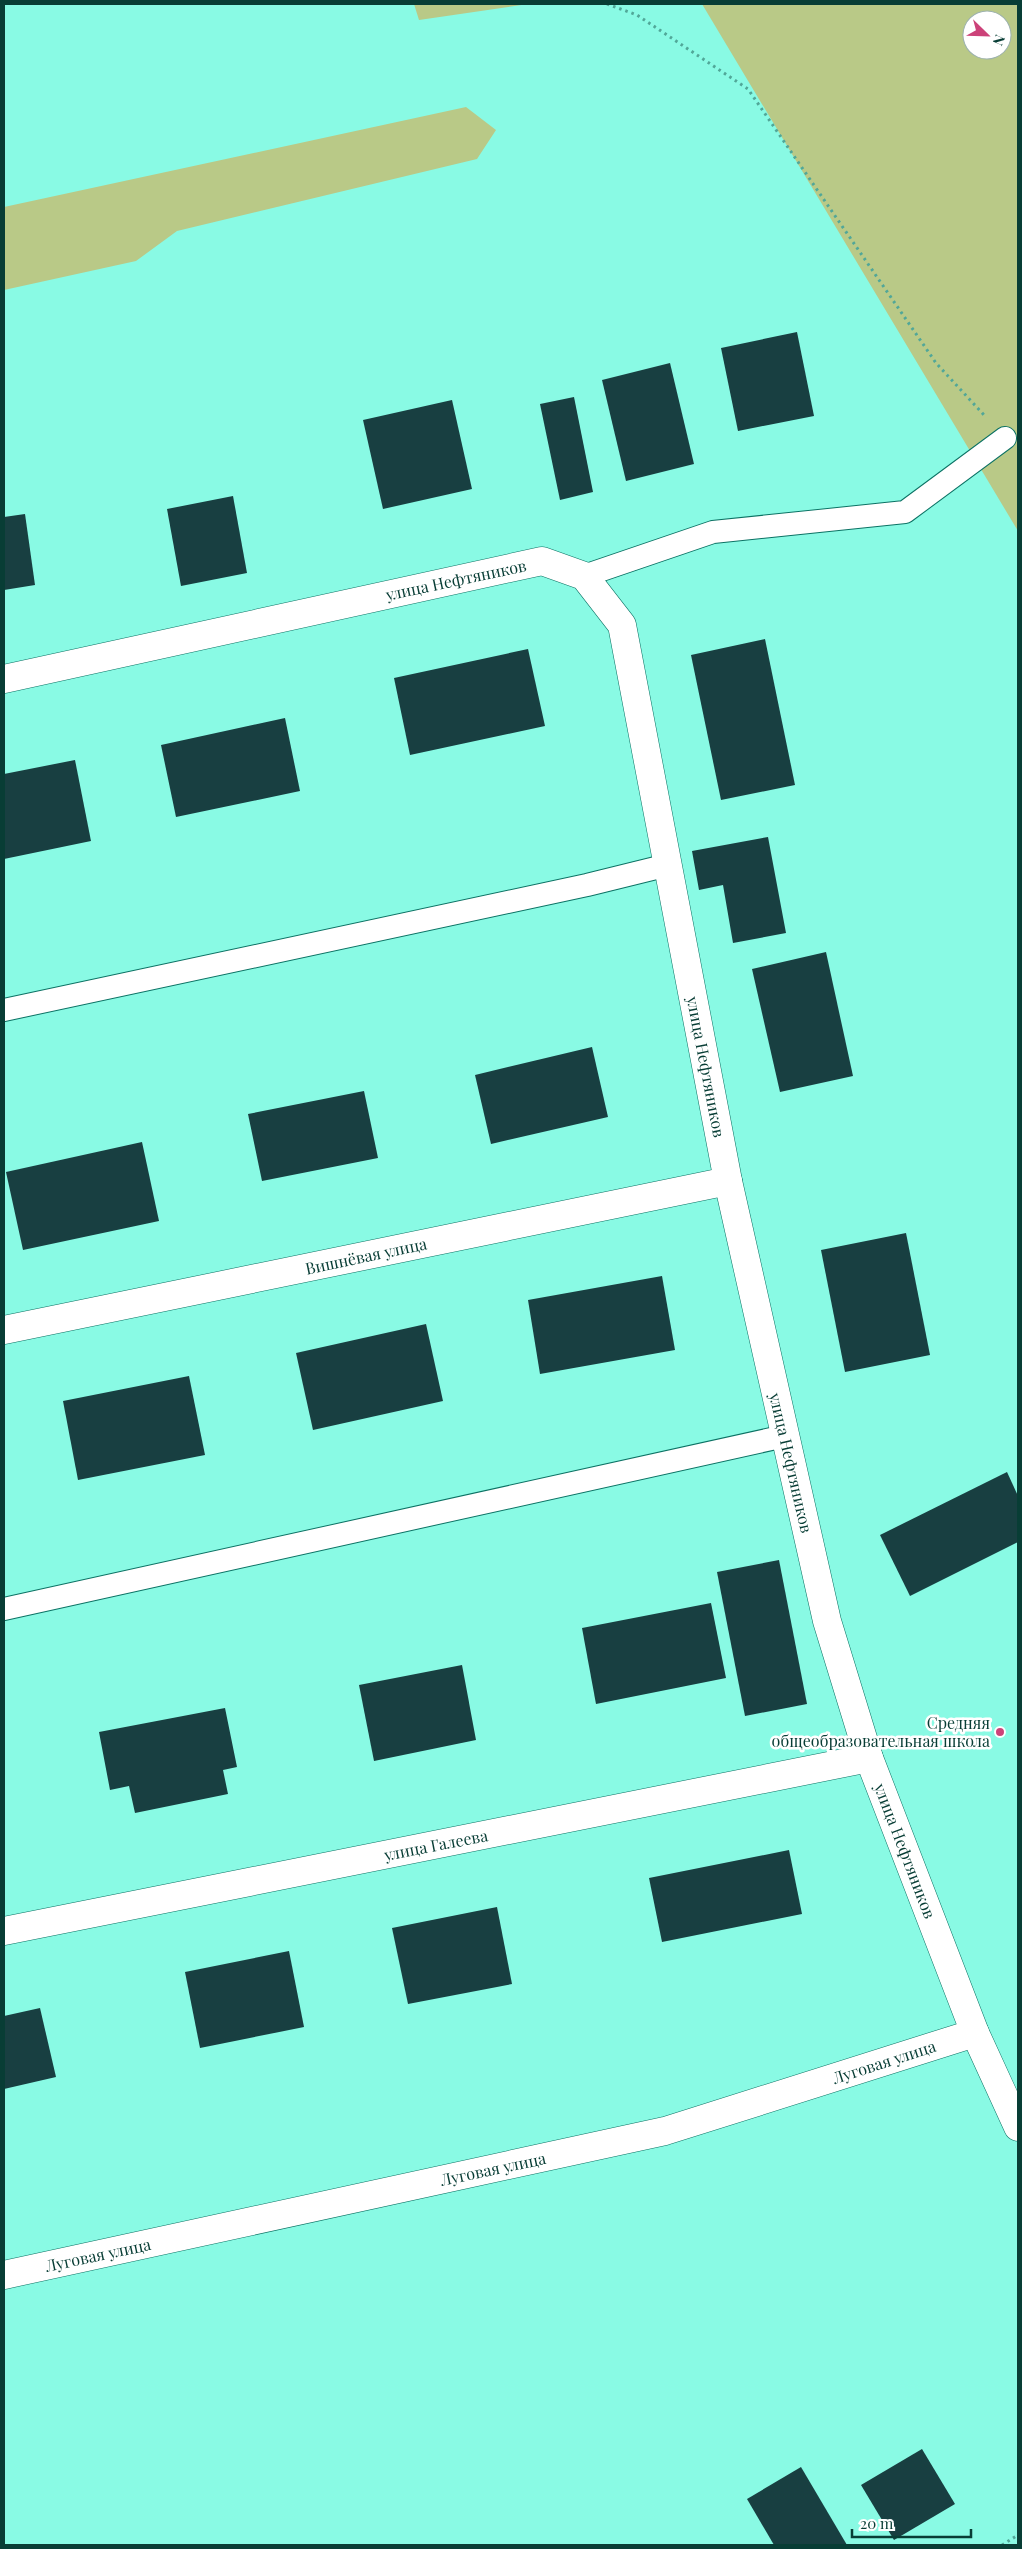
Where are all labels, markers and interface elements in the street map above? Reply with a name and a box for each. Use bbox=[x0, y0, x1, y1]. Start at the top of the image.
north arrow bbox=[962, 10, 1012, 60]
text: N bbox=[989, 32, 1010, 49]
street label: улица Нефтяников bbox=[383, 554, 528, 605]
street label: улица Нефтяников bbox=[682, 994, 731, 1139]
street label: Вишнёвая улица bbox=[303, 1232, 429, 1279]
street label: улица Нефтяников bbox=[765, 1390, 818, 1535]
place label: Cредняя общеобразовательная школа bbox=[771, 1712, 990, 1751]
marker: Cредняя общеобразовательная школа bbox=[994, 1726, 1006, 1738]
street label: улица Нефтяников bbox=[870, 1779, 941, 1922]
street label: улица Галеева bbox=[381, 1824, 490, 1865]
street label: Луговая улица bbox=[829, 2035, 938, 2088]
street label: Луговая улица bbox=[437, 2147, 548, 2190]
street label: Луговая улица bbox=[42, 2233, 153, 2276]
scale bar bbox=[852, 2506, 971, 2538]
text: 20 m bbox=[860, 2513, 894, 2533]

